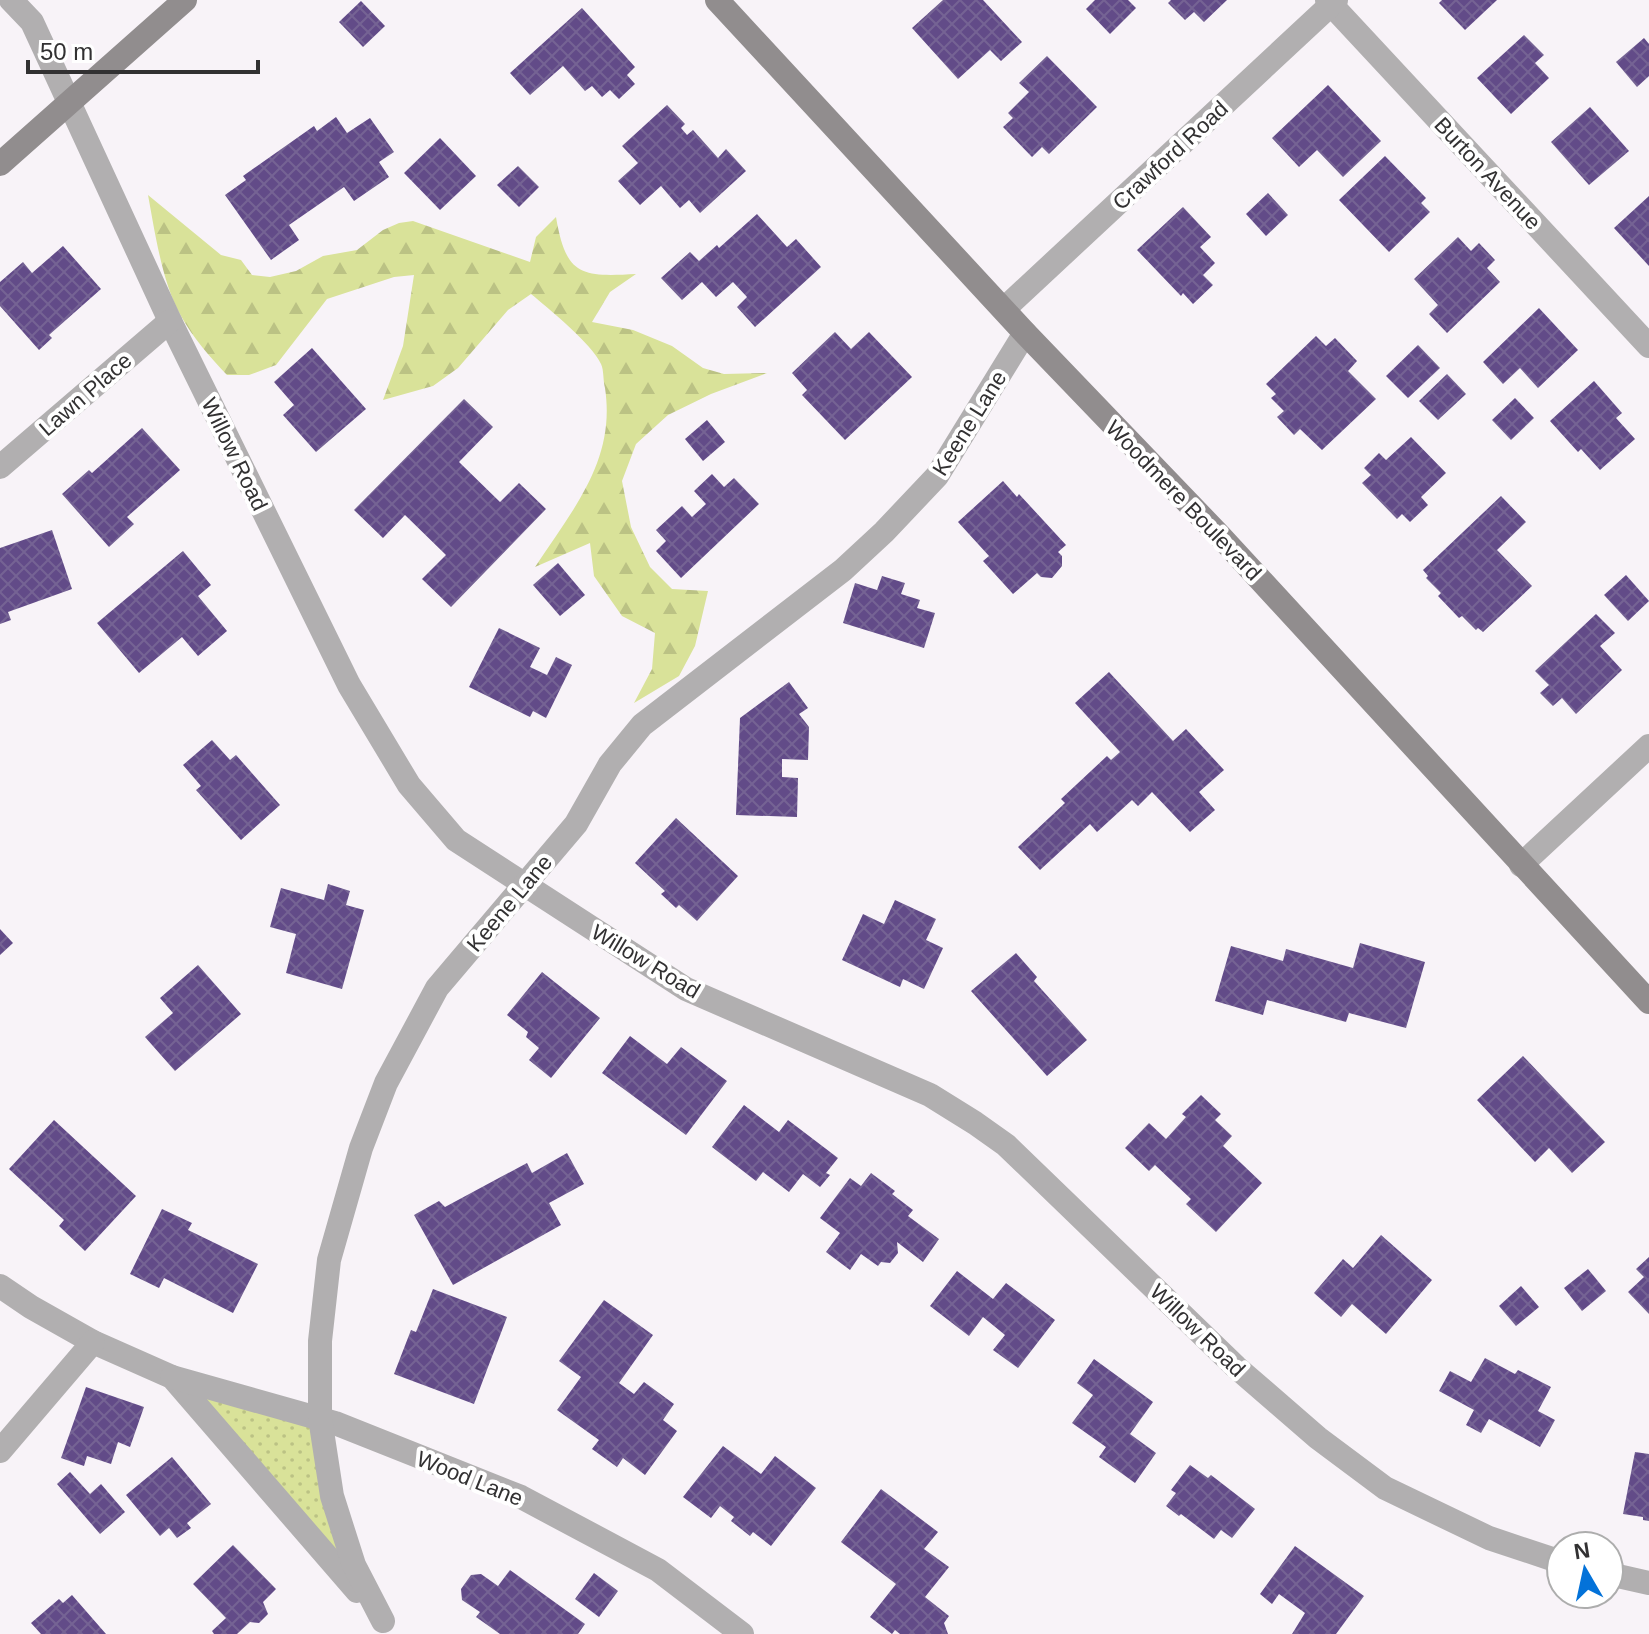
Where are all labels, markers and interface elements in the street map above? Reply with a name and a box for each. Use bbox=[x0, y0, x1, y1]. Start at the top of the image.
scale bar bbox=[28, 24, 258, 74]
text: 50 m bbox=[40, 38, 93, 65]
street label: Crawford Road bbox=[1108, 96, 1233, 215]
street label: Burton Avenue bbox=[1429, 112, 1546, 235]
street label: Lawn Place bbox=[34, 348, 136, 441]
street label: Keene Lane bbox=[927, 366, 1011, 480]
street label: Willow Road bbox=[197, 394, 273, 515]
street label: Woodmere Boulevard bbox=[1101, 415, 1266, 585]
street label: Keene Lane bbox=[462, 850, 557, 957]
street label: Willow Road bbox=[587, 919, 705, 1004]
street label: Willow Road bbox=[1145, 1279, 1250, 1382]
street label: Wood Lane bbox=[413, 1446, 526, 1511]
north arrow bbox=[1545, 1530, 1625, 1610]
text: N bbox=[1572, 1537, 1592, 1564]

